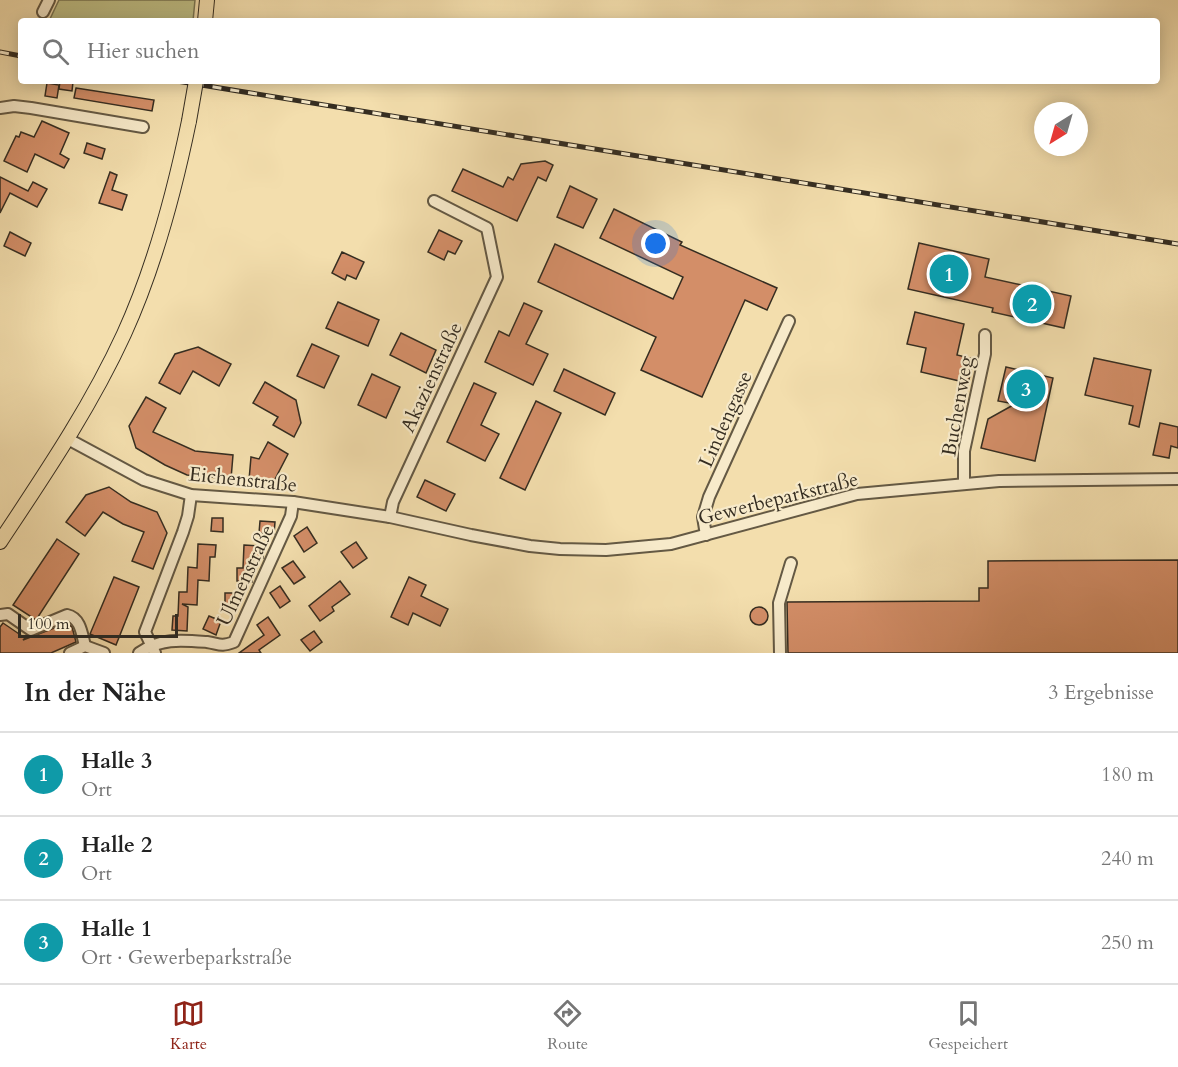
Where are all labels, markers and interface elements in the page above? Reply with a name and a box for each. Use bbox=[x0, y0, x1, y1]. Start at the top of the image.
search box bbox=[18, 18, 1160, 84]
icon: search bbox=[39, 35, 72, 68]
text: Hier suchen bbox=[87, 36, 200, 66]
north arrow bbox=[1034, 102, 1088, 156]
your location bbox=[641, 229, 670, 258]
pin: 1 bbox=[930, 252, 968, 296]
pin: 2 bbox=[1012, 282, 1052, 326]
street label: Akazienstraße bbox=[394, 318, 469, 437]
street label: Buchenweg bbox=[935, 353, 980, 458]
pin: 3 bbox=[1006, 366, 1046, 412]
street label: Lindengasse bbox=[692, 367, 759, 472]
street label: Eichenstraße bbox=[188, 460, 298, 499]
street label: Gewerbeparkstraße bbox=[695, 466, 861, 531]
street label: Ulmenstraße bbox=[210, 520, 281, 630]
scale bar bbox=[18, 611, 178, 638]
text: 100 m bbox=[27, 613, 69, 635]
text: In der Nähe bbox=[24, 675, 166, 710]
text: 3 Ergebnisse bbox=[1048, 679, 1154, 706]
text: Halle 3 bbox=[81, 746, 152, 776]
text: 1 bbox=[38, 761, 49, 788]
text: 180 m bbox=[1101, 761, 1154, 788]
text: Ort bbox=[81, 776, 112, 803]
text: Halle 2 bbox=[81, 830, 152, 860]
text: 2 bbox=[38, 845, 49, 872]
text: 240 m bbox=[1101, 845, 1154, 872]
text: Ort bbox=[81, 860, 112, 887]
text: Halle 1 bbox=[81, 914, 152, 944]
text: 3 bbox=[38, 929, 49, 956]
text: 250 m bbox=[1101, 929, 1154, 956]
text: Ort · Gewerbeparkstraße bbox=[81, 944, 292, 971]
tab: Karte bbox=[170, 997, 207, 1055]
tab: Route bbox=[547, 997, 588, 1055]
tab: Gespeichert bbox=[928, 997, 1008, 1055]

